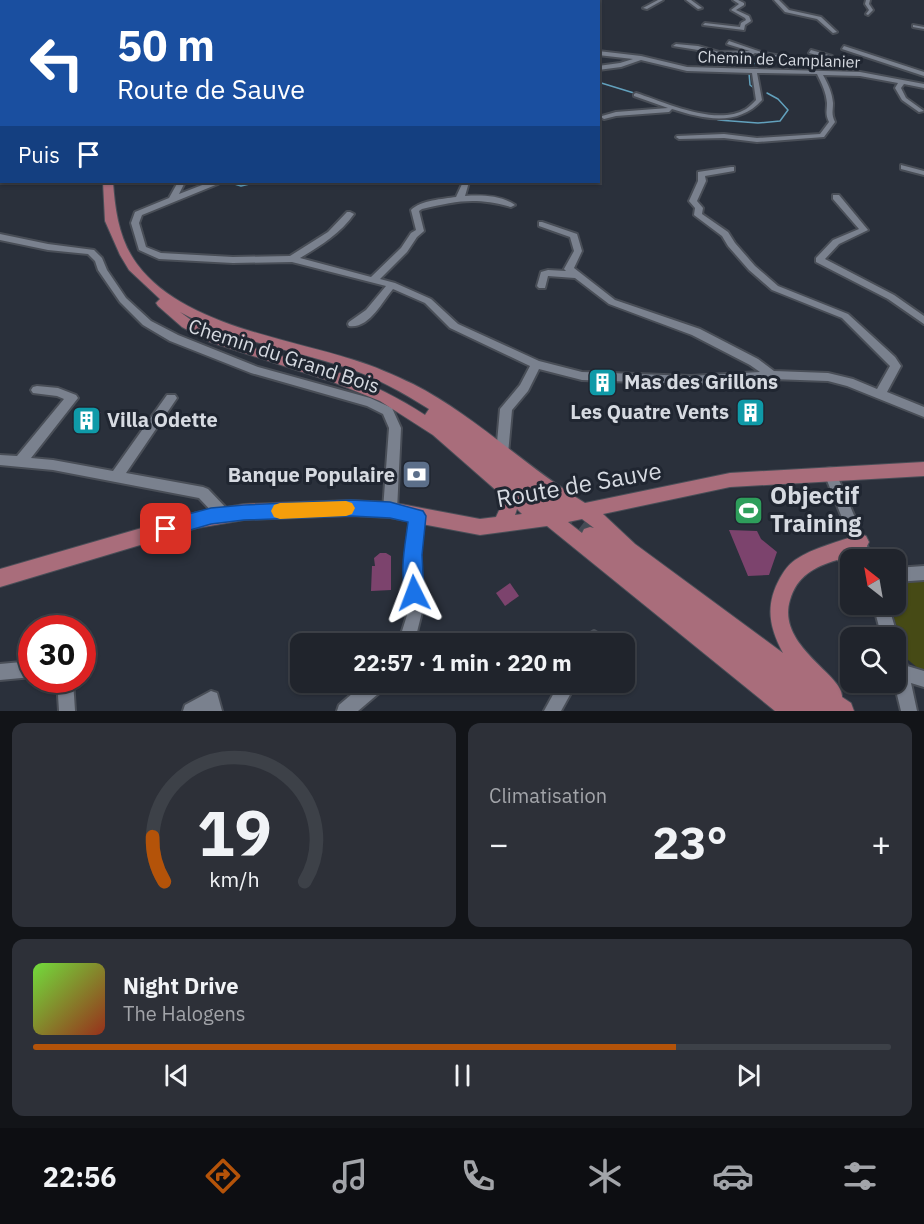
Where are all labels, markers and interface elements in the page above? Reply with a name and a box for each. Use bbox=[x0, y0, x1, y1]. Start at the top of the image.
text: 50 m bbox=[117, 18, 215, 73]
icon: left bbox=[18, 24, 96, 102]
street label: Chemin de Camplanier bbox=[697, 46, 861, 72]
text: Route de Sauve bbox=[117, 71, 305, 106]
icon: arrive bbox=[72, 138, 105, 171]
text: Puis bbox=[18, 140, 60, 169]
street label: Chemin du Grand Bois bbox=[185, 312, 383, 399]
building icon: Mas des Grillons bbox=[587, 366, 619, 398]
place label: Mas des Grillons bbox=[624, 368, 778, 395]
building icon: Les Quatre Vents bbox=[734, 396, 766, 428]
place label: Les Quatre Vents bbox=[570, 398, 729, 425]
building icon: Villa Odette bbox=[70, 404, 102, 436]
place label: Villa Odette bbox=[107, 406, 218, 433]
street label: Route de Sauve bbox=[494, 454, 664, 514]
bank icon: Banque Populaire bbox=[400, 459, 432, 491]
place label: Banque Populaire bbox=[228, 461, 395, 488]
place label: Objectif Training bbox=[770, 479, 862, 539]
sports icon: Objectif Training bbox=[733, 494, 765, 526]
pin bbox=[140, 503, 191, 554]
icon: arrive bbox=[149, 512, 182, 545]
north arrow bbox=[840, 549, 906, 615]
map controls bbox=[840, 549, 906, 693]
position arrow bbox=[382, 561, 446, 625]
speed limit sign: 30 bbox=[18, 615, 96, 693]
button: search bbox=[840, 627, 906, 693]
text: 22:57 · 1 min · 220 m bbox=[353, 648, 572, 677]
text: Climatisation bbox=[489, 782, 607, 809]
text: 19 bbox=[197, 792, 271, 873]
text: 23° bbox=[652, 813, 728, 871]
text: − bbox=[489, 822, 509, 865]
text: + bbox=[871, 822, 891, 865]
text: km/h bbox=[209, 865, 259, 893]
text: Night Drive bbox=[123, 971, 239, 1000]
text: The Halogens bbox=[123, 1000, 245, 1027]
icon: previous bbox=[160, 1059, 193, 1092]
icon: pause bbox=[446, 1059, 479, 1092]
icon: next bbox=[732, 1059, 765, 1092]
icon: directions bbox=[202, 1155, 244, 1197]
icon: music bbox=[329, 1155, 371, 1197]
icon: phone bbox=[457, 1155, 499, 1197]
icon: climate bbox=[584, 1155, 626, 1197]
icon: car bbox=[712, 1155, 754, 1197]
icon: filters bbox=[839, 1155, 881, 1197]
text: 22:56 bbox=[43, 1159, 116, 1194]

